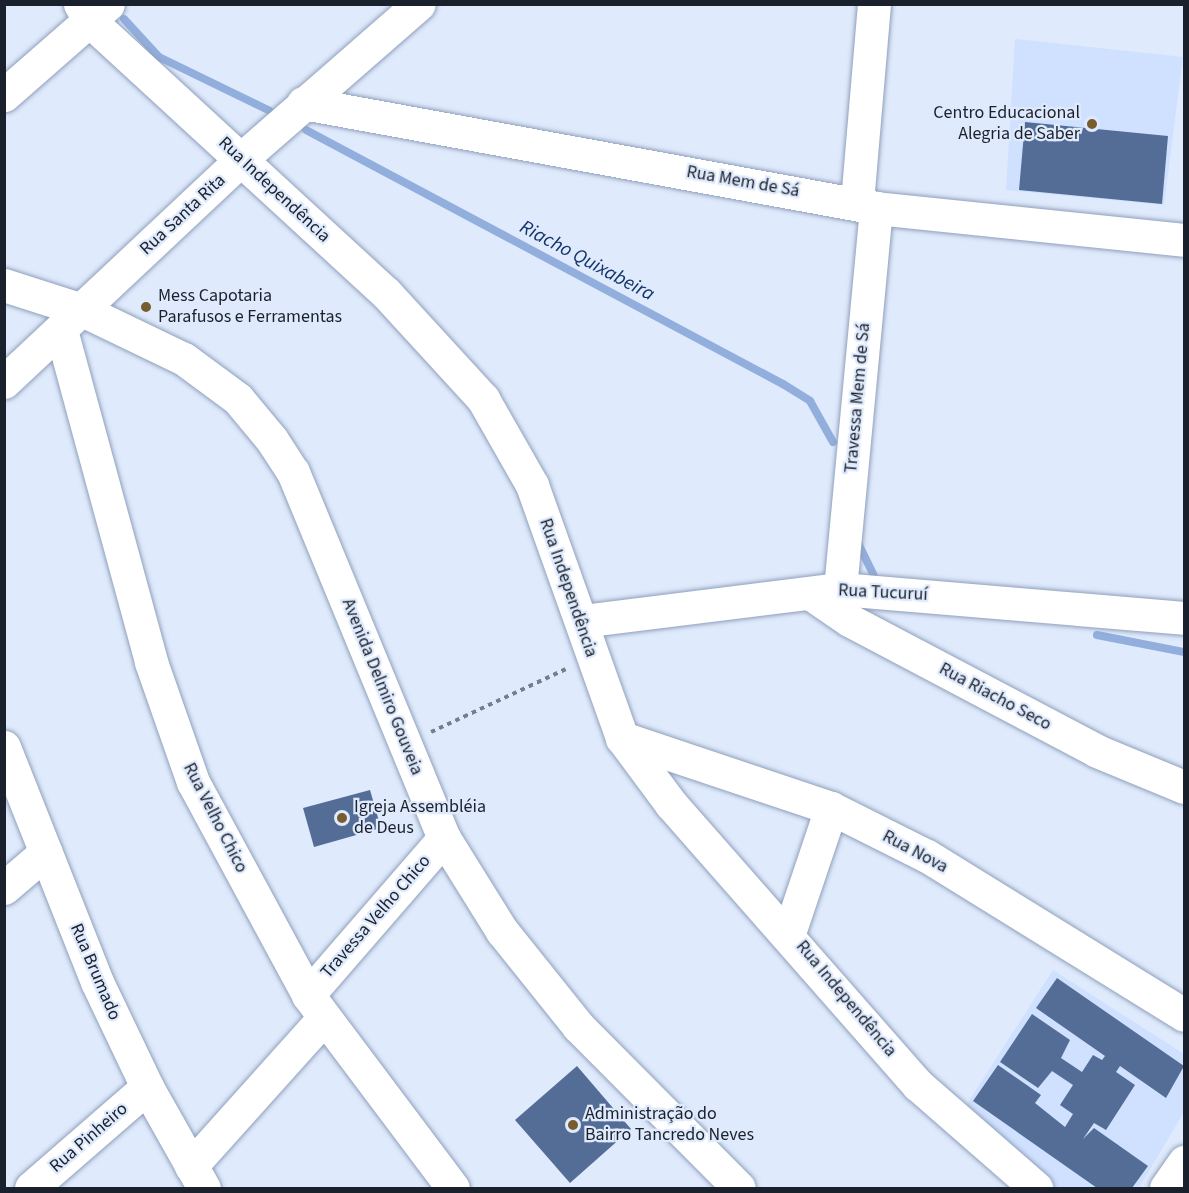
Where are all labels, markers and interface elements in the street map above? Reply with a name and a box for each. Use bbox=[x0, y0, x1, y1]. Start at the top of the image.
place label: Centro Educacional Alegria de Saber bbox=[933, 103, 1080, 146]
marker: Centro Educacional Alegria de Saber bbox=[1085, 117, 1099, 131]
street label: Rua Independência bbox=[213, 133, 335, 247]
street label: Rua Mem de Sá bbox=[685, 161, 801, 203]
street label: Rua Santa Rita bbox=[136, 170, 230, 260]
water label: Riacho Quixabeira bbox=[515, 215, 659, 307]
place label: Mess Capotaria Parafusos e Ferramentas bbox=[158, 286, 342, 328]
marker: Mess Capotaria Parafusos e Ferramentas bbox=[139, 300, 153, 314]
street label: Travessa Mem de Sá bbox=[841, 322, 875, 474]
street label: Rua Independência bbox=[534, 516, 602, 660]
street label: Rua Tucuruí bbox=[838, 580, 928, 606]
street label: Avenida Delmiro Gouveia bbox=[337, 596, 427, 778]
street label: Rua Riacho Seco bbox=[935, 658, 1055, 736]
street label: Rua Velho Chico bbox=[178, 759, 252, 877]
place label: Igreja Assembléia de Deus bbox=[354, 797, 486, 840]
marker: Igreja Assembléia de Deus bbox=[335, 811, 349, 825]
street label: Rua Nova bbox=[879, 826, 951, 878]
street label: Travessa Velho Chico bbox=[317, 851, 435, 983]
street label: Rua Brumado bbox=[65, 920, 125, 1024]
street label: Rua Independência bbox=[791, 936, 901, 1062]
street label: Rua Pinheiro bbox=[46, 1098, 132, 1178]
place label: Administração do Bairro Tancredo Neves bbox=[585, 1104, 754, 1146]
marker: Administração do Bairro Tancredo Neves bbox=[566, 1118, 580, 1132]

